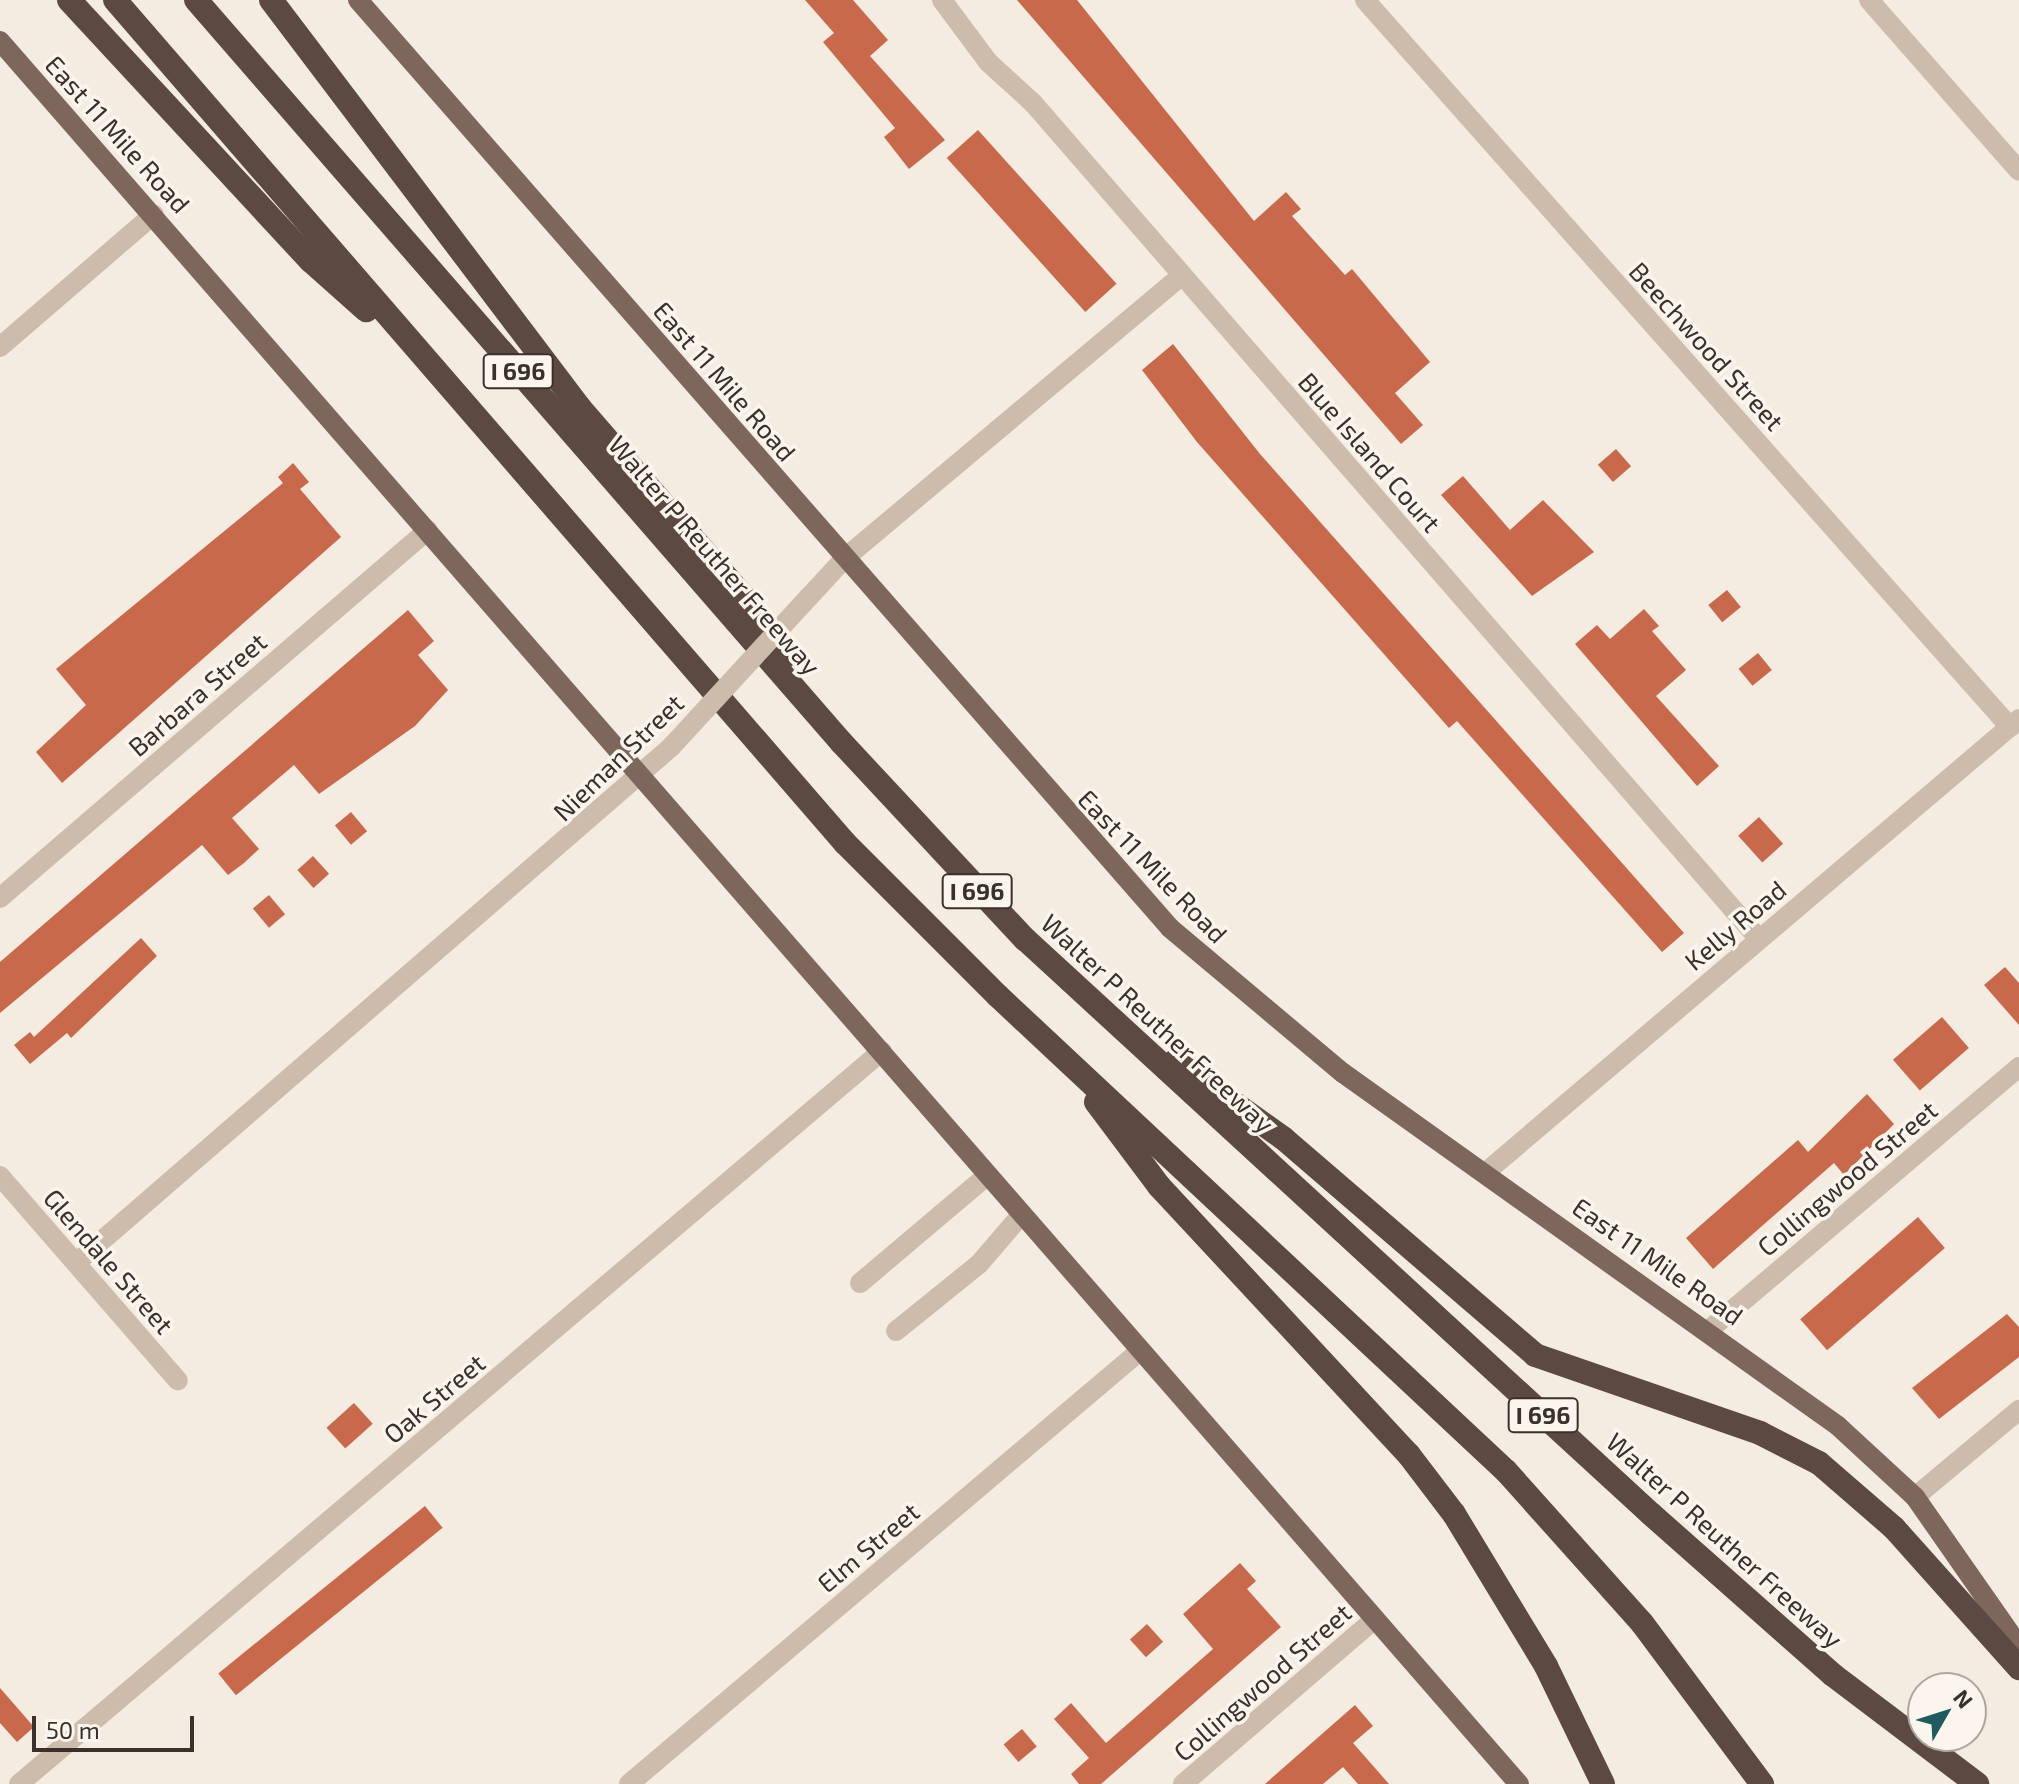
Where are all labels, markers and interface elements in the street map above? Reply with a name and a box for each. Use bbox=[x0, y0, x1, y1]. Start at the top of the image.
street label: East 11 Mile Road bbox=[39, 49, 197, 219]
street label: Beechwood Street bbox=[1623, 255, 1791, 437]
street label: East 11 Mile Road bbox=[647, 295, 803, 467]
road number: I 696 bbox=[482, 351, 554, 391]
street label: Blue Island Court bbox=[1292, 366, 1448, 538]
street label: Walter P Reuther Freeway bbox=[602, 428, 828, 682]
street label: Barbara Street bbox=[122, 626, 272, 762]
street label: Nieman Street bbox=[546, 687, 690, 827]
street label: East 11 Mile Road bbox=[1072, 783, 1234, 949]
road number: I 696 bbox=[941, 871, 1013, 911]
street label: Kelly Road bbox=[1678, 873, 1792, 977]
street label: Walter P Reuther Freeway bbox=[1035, 906, 1281, 1140]
street label: Collingwood Street bbox=[1751, 1094, 1943, 1262]
street label: Glendale Street bbox=[38, 1182, 180, 1340]
street label: East 11 Mile Road bbox=[1567, 1191, 1749, 1331]
street label: Oak Street bbox=[377, 1347, 491, 1449]
road number: I 696 bbox=[1507, 1395, 1579, 1435]
street label: Walter P Reuther Freeway bbox=[1600, 1425, 1850, 1655]
street label: Elm Street bbox=[811, 1495, 925, 1599]
street label: Collingwood Street bbox=[1167, 1596, 1357, 1768]
north arrow bbox=[1907, 1672, 1987, 1752]
text: N bbox=[1949, 1684, 1979, 1713]
scale bar bbox=[36, 1700, 198, 1750]
text: 50 m bbox=[46, 1715, 100, 1744]

